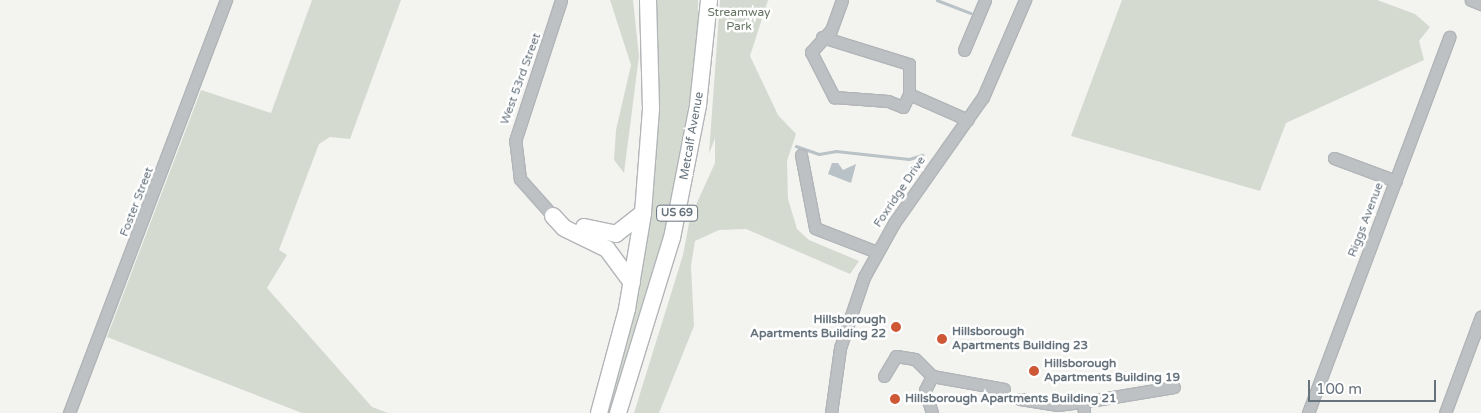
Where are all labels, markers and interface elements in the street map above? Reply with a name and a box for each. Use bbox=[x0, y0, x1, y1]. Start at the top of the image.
park label: Streamway Park bbox=[707, 6, 771, 34]
street label: West 53rd Street bbox=[498, 31, 544, 127]
street label: Metcalf Avenue bbox=[677, 91, 707, 181]
street label: Foxridge Drive bbox=[871, 154, 929, 230]
street label: Foster Street bbox=[117, 165, 157, 239]
street label: Riggs Avenue bbox=[1345, 181, 1387, 259]
road number: US 69 bbox=[656, 204, 698, 222]
place label: Hillsborough Apartments Building 22 bbox=[750, 313, 886, 341]
marker: Hillsborough Apartments Building 22 bbox=[890, 321, 902, 333]
place label: Hillsborough Apartments Building 23 bbox=[952, 325, 1088, 353]
marker: Hillsborough Apartments Building 23 bbox=[936, 333, 948, 345]
place label: Hillsborough Apartments Building 19 bbox=[1044, 357, 1180, 385]
marker: Hillsborough Apartments Building 19 bbox=[1028, 365, 1040, 377]
scale bar bbox=[1311, 370, 1438, 402]
text: 100 m bbox=[1316, 380, 1362, 398]
place label: Hillsborough Apartments Building 21 bbox=[905, 392, 1117, 406]
marker: Hillsborough Apartments Building 21 bbox=[889, 393, 901, 405]

